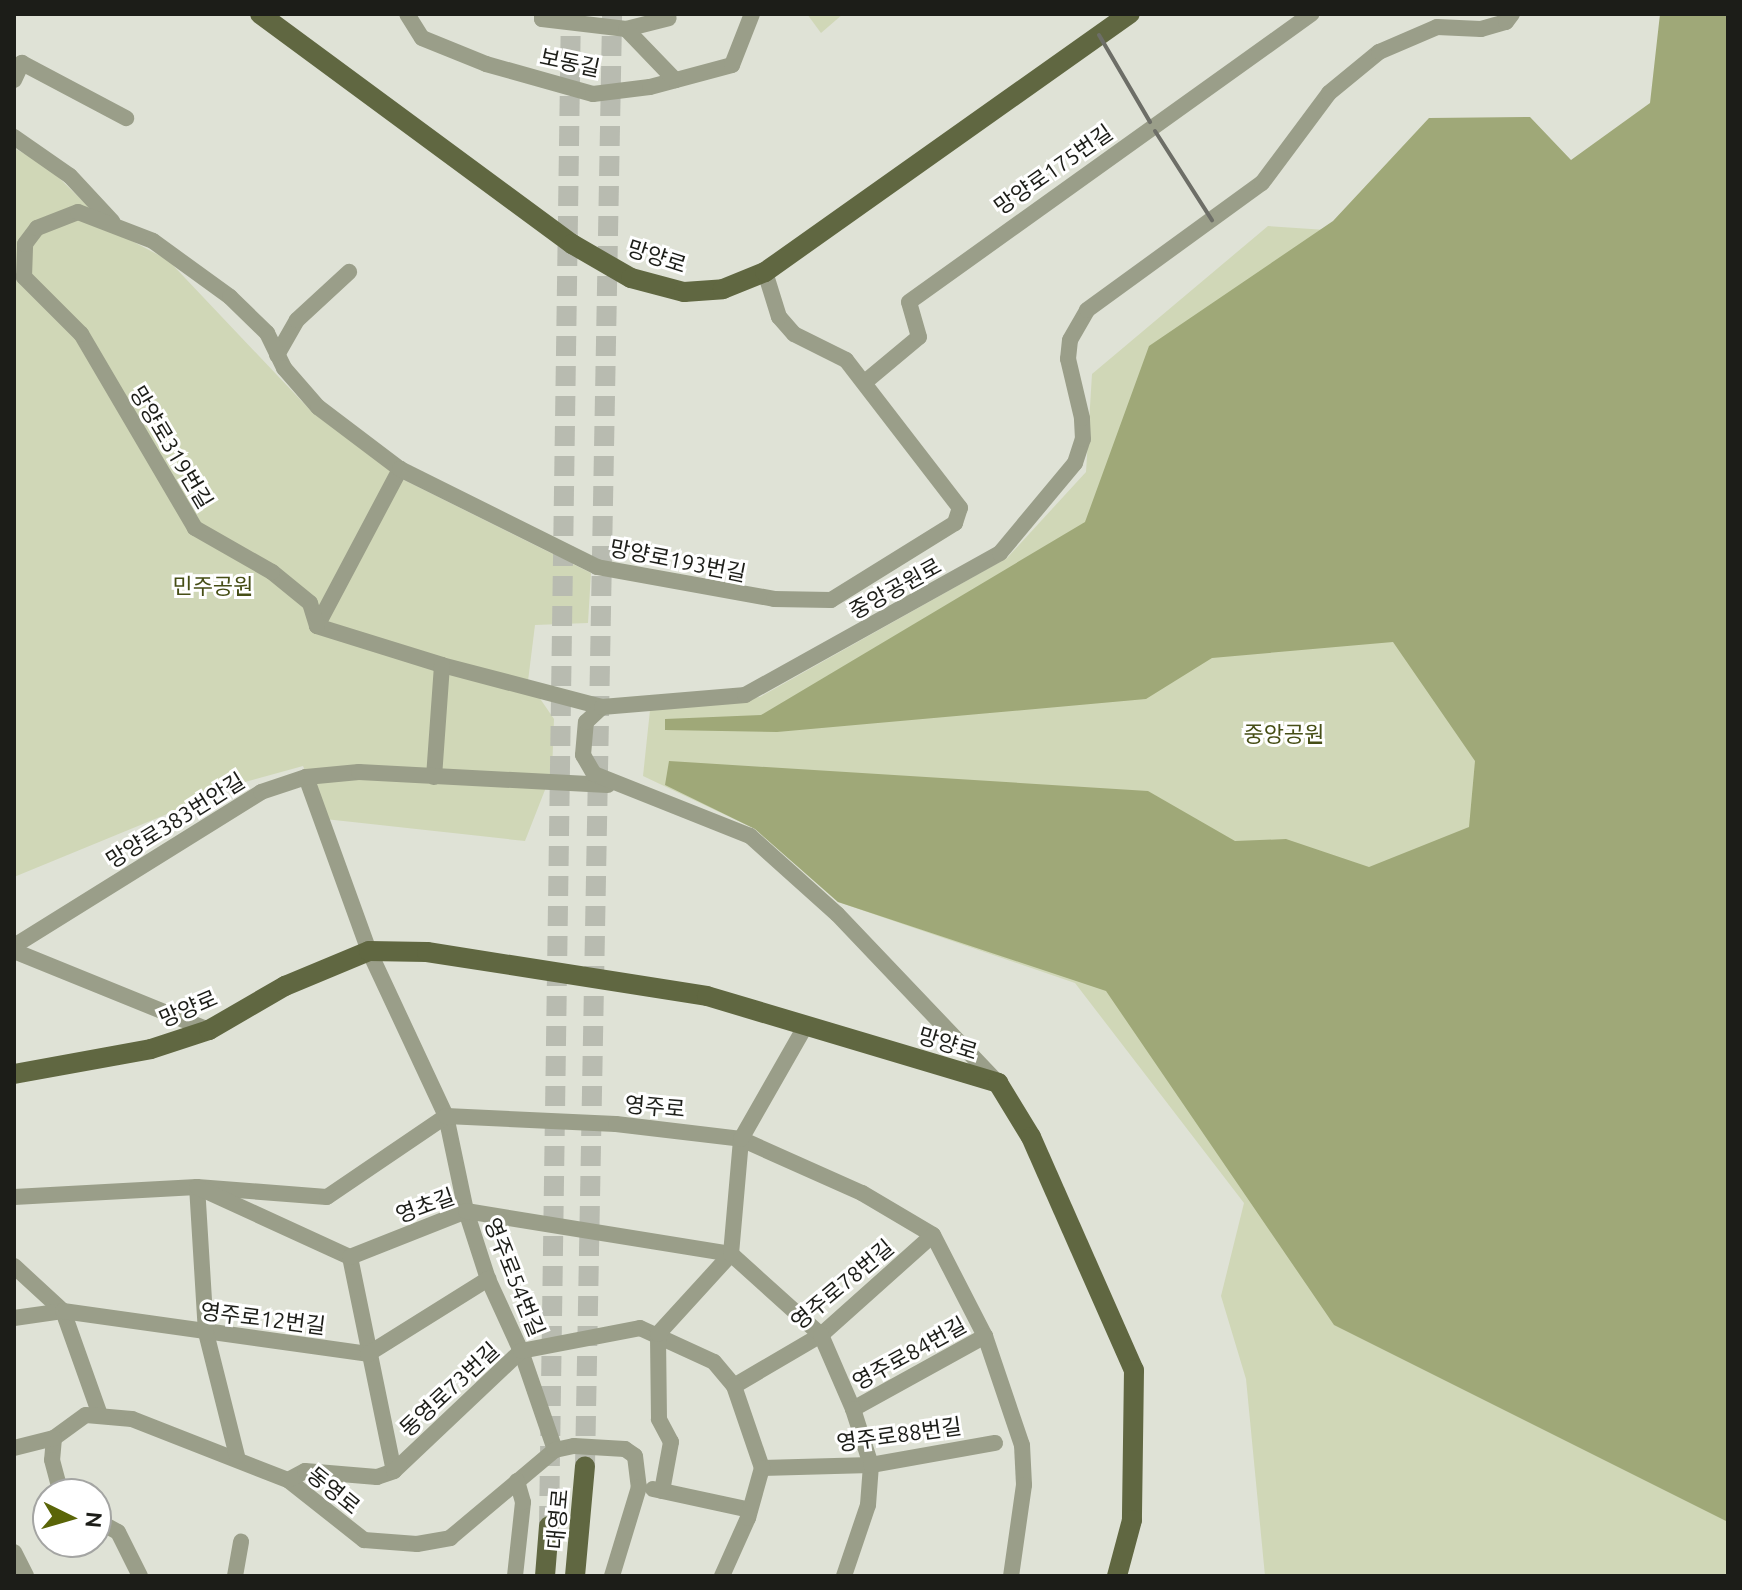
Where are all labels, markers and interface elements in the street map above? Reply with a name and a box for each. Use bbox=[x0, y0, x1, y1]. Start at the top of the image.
street label: 보동길 bbox=[538, 43, 602, 81]
street label: 망양로175번길 bbox=[989, 118, 1117, 220]
street label: 망양로 bbox=[624, 234, 690, 278]
street label: 망양로319번길 bbox=[125, 381, 219, 513]
street label: 망양로193번길 bbox=[608, 534, 748, 586]
street label: 중앙공원로 bbox=[844, 552, 946, 624]
park label: 민주공원 bbox=[173, 573, 253, 599]
park label: 중앙공원 bbox=[1244, 721, 1324, 747]
street label: 망양로383번안길 bbox=[101, 767, 249, 873]
street label: 망양로 bbox=[155, 984, 221, 1032]
street label: 망양로 bbox=[915, 1022, 981, 1064]
street label: 영주로 bbox=[624, 1090, 686, 1122]
street label: 영초길 bbox=[392, 1182, 458, 1228]
street label: 영주로54번길 bbox=[479, 1214, 551, 1340]
street label: 영주로78번길 bbox=[785, 1233, 899, 1335]
street label: 영주로12번길 bbox=[199, 1297, 327, 1339]
street label: 영주로84번길 bbox=[847, 1311, 971, 1395]
street label: 동영로73번길 bbox=[394, 1336, 504, 1442]
street label: 영주로88번길 bbox=[835, 1412, 963, 1456]
street label: 동영로 bbox=[302, 1461, 366, 1519]
north arrow bbox=[32, 1478, 112, 1558]
street label: 대영로 bbox=[541, 1488, 573, 1550]
text: N bbox=[81, 1511, 108, 1529]

